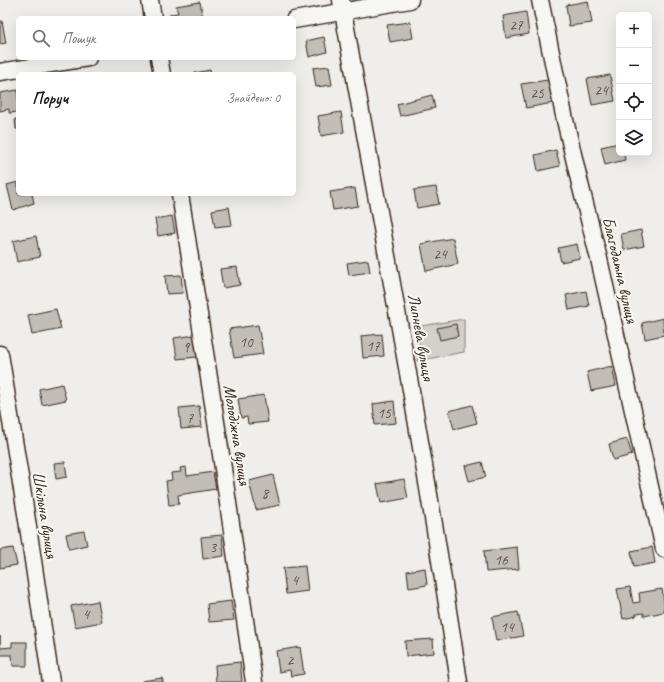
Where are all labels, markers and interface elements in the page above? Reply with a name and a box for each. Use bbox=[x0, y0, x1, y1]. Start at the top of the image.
map controls bbox=[616, 12, 652, 156]
button: + bbox=[616, 12, 652, 48]
search box bbox=[16, 16, 296, 60]
house number: 27 bbox=[509, 16, 524, 35]
icon: search bbox=[30, 27, 52, 49]
text: Пошук bbox=[62, 29, 95, 48]
button: − bbox=[616, 48, 652, 84]
house number: 24 bbox=[594, 81, 609, 100]
house number: 25 bbox=[530, 84, 545, 103]
button: locate bbox=[616, 84, 652, 120]
text: Поруч bbox=[32, 88, 68, 109]
text: Знайдено: 0 bbox=[226, 90, 280, 106]
button: layers bbox=[616, 120, 652, 156]
street label: Благодатна вулиця bbox=[598, 215, 643, 326]
house number: 24 bbox=[433, 245, 448, 264]
street label: Липнева вулиця bbox=[403, 292, 439, 383]
house number: 10 bbox=[239, 333, 254, 352]
house number: 17 bbox=[366, 337, 381, 356]
house number: 9 bbox=[183, 338, 191, 357]
street label: Молодіжна вулиця bbox=[219, 383, 255, 488]
house number: 15 bbox=[377, 404, 392, 423]
house number: 7 bbox=[187, 409, 195, 428]
street label: Шкільна вулиця bbox=[28, 470, 62, 561]
house number: 8 bbox=[262, 484, 270, 503]
house number: 3 bbox=[210, 538, 218, 557]
house number: 16 bbox=[494, 551, 509, 570]
house number: 4 bbox=[292, 571, 300, 590]
house number: 4 bbox=[83, 605, 91, 624]
house number: 14 bbox=[500, 618, 515, 637]
house number: 2 bbox=[287, 651, 295, 670]

